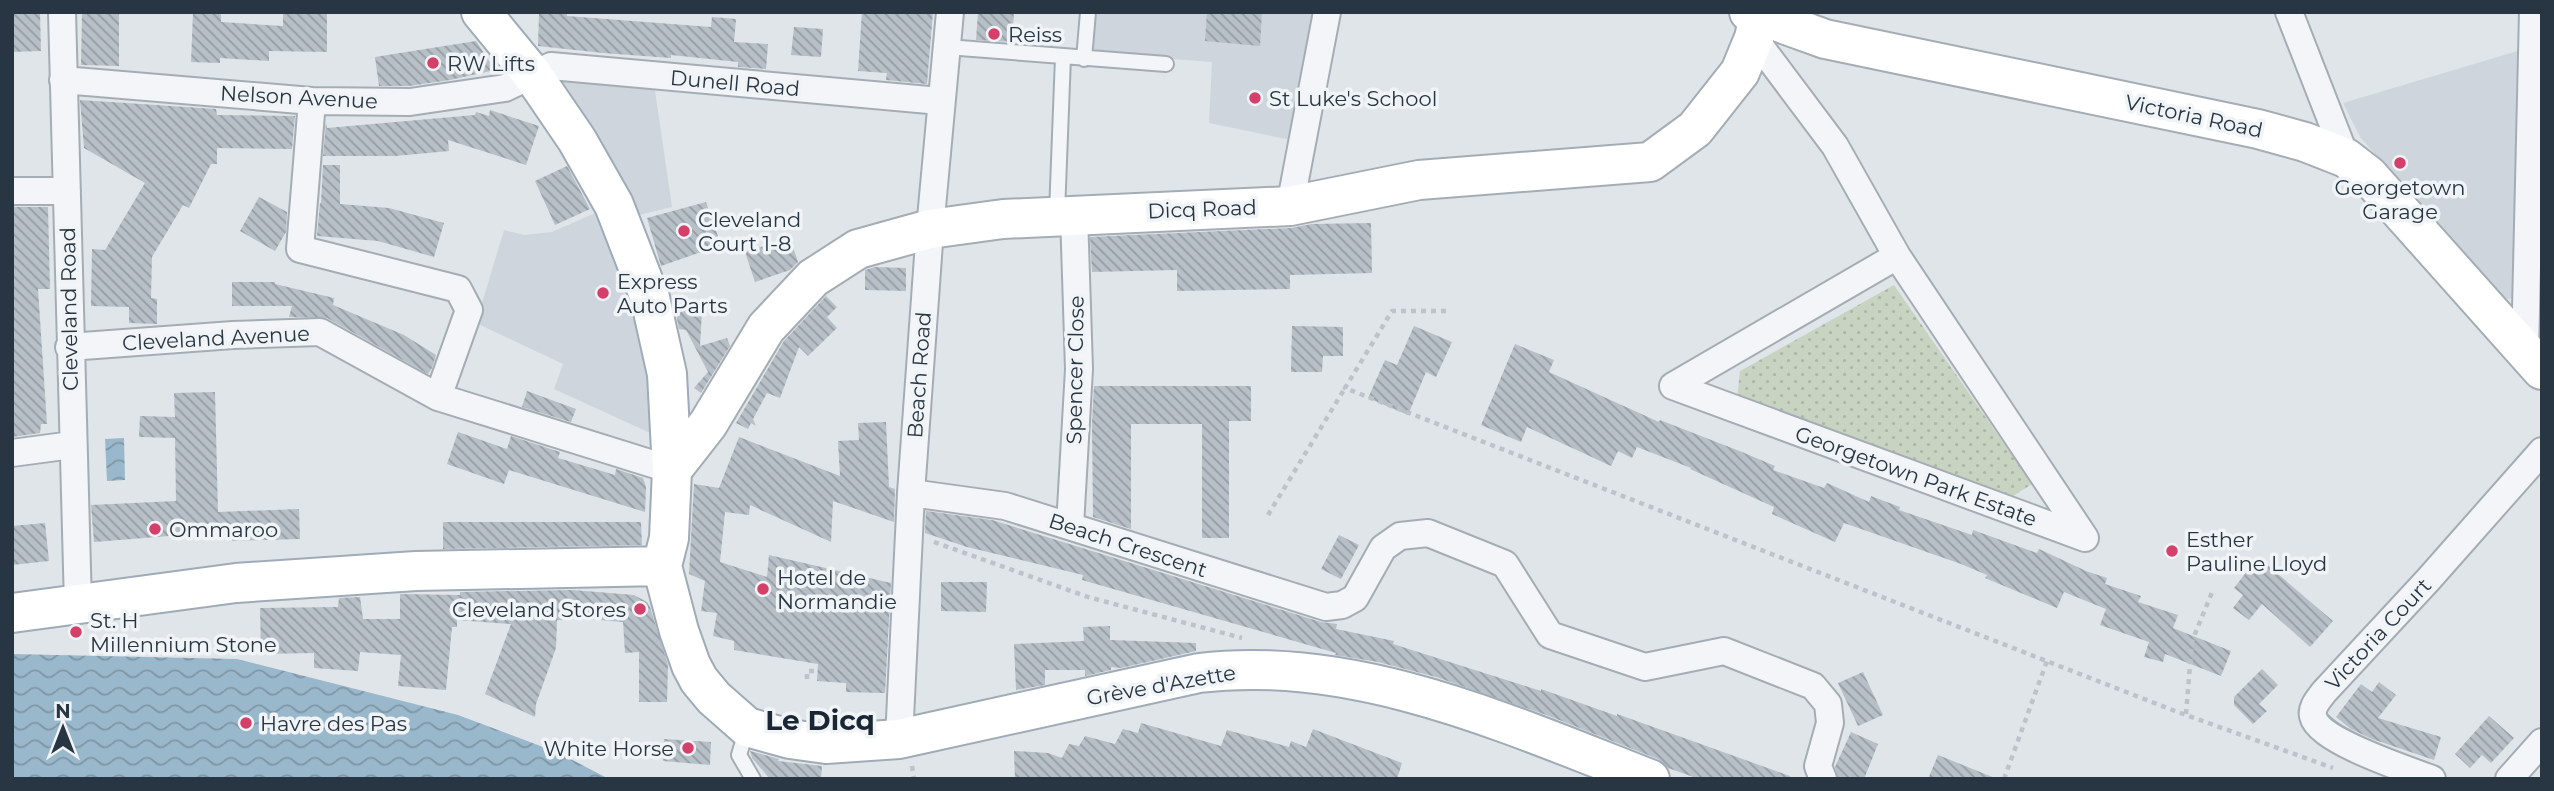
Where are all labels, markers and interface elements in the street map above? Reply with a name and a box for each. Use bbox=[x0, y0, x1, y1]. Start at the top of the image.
place label: Reiss bbox=[1008, 22, 1062, 47]
marker: Reiss bbox=[986, 26, 1002, 42]
place label: RW Lifts bbox=[447, 51, 535, 76]
marker: RW Lifts bbox=[425, 55, 441, 71]
street label: Dunell Road bbox=[669, 65, 801, 101]
street label: Nelson Avenue bbox=[220, 80, 378, 114]
place label: St Luke's School bbox=[1269, 86, 1437, 111]
street label: Victoria Road bbox=[2123, 89, 2265, 143]
marker: St Luke's School bbox=[1247, 90, 1263, 106]
marker: Georgetown Garage bbox=[2392, 155, 2408, 171]
place label: Georgetown Garage bbox=[2335, 175, 2465, 224]
street label: Dicq Road bbox=[1147, 195, 1257, 223]
place label: Cleveland Court 1-8 bbox=[698, 207, 801, 256]
marker: Cleveland Court 1-8 bbox=[676, 223, 692, 239]
street label: Cleveland Road bbox=[55, 227, 83, 391]
place label: Express Auto Parts bbox=[617, 269, 727, 318]
marker: Express Auto Parts bbox=[595, 285, 611, 301]
street label: Spencer Close bbox=[1061, 295, 1089, 445]
street label: Beach Road bbox=[902, 311, 936, 439]
street label: Cleveland Avenue bbox=[121, 321, 311, 355]
street label: Georgetown Park Estate bbox=[1792, 421, 2040, 531]
street label: Beach Crescent bbox=[1046, 508, 1210, 582]
place label: Ommaroo bbox=[169, 517, 278, 542]
marker: Ommaroo bbox=[147, 521, 163, 537]
place label: Esther Pauline Lloyd bbox=[2186, 527, 2327, 576]
marker: Esther Pauline Lloyd bbox=[2164, 543, 2180, 559]
place label: Hotel de Normandie bbox=[777, 565, 897, 614]
street label: Victoria Court bbox=[2320, 573, 2436, 695]
marker: Hotel de Normandie bbox=[755, 581, 771, 597]
place label: Cleveland Stores bbox=[452, 597, 626, 622]
marker: Cleveland Stores bbox=[632, 601, 648, 617]
place label: St. H Millennium Stone bbox=[90, 608, 277, 657]
marker: St. H Millennium Stone bbox=[68, 624, 84, 640]
street label: Grève d'Azette bbox=[1084, 660, 1238, 710]
north arrow bbox=[28, 693, 98, 763]
text: N bbox=[55, 700, 71, 723]
district label: Le Dicq bbox=[765, 703, 875, 737]
place label: Havre des Pas bbox=[260, 711, 407, 736]
marker: Havre des Pas bbox=[238, 715, 254, 731]
place label: White Horse bbox=[544, 736, 674, 761]
marker: White Horse bbox=[680, 740, 696, 756]

